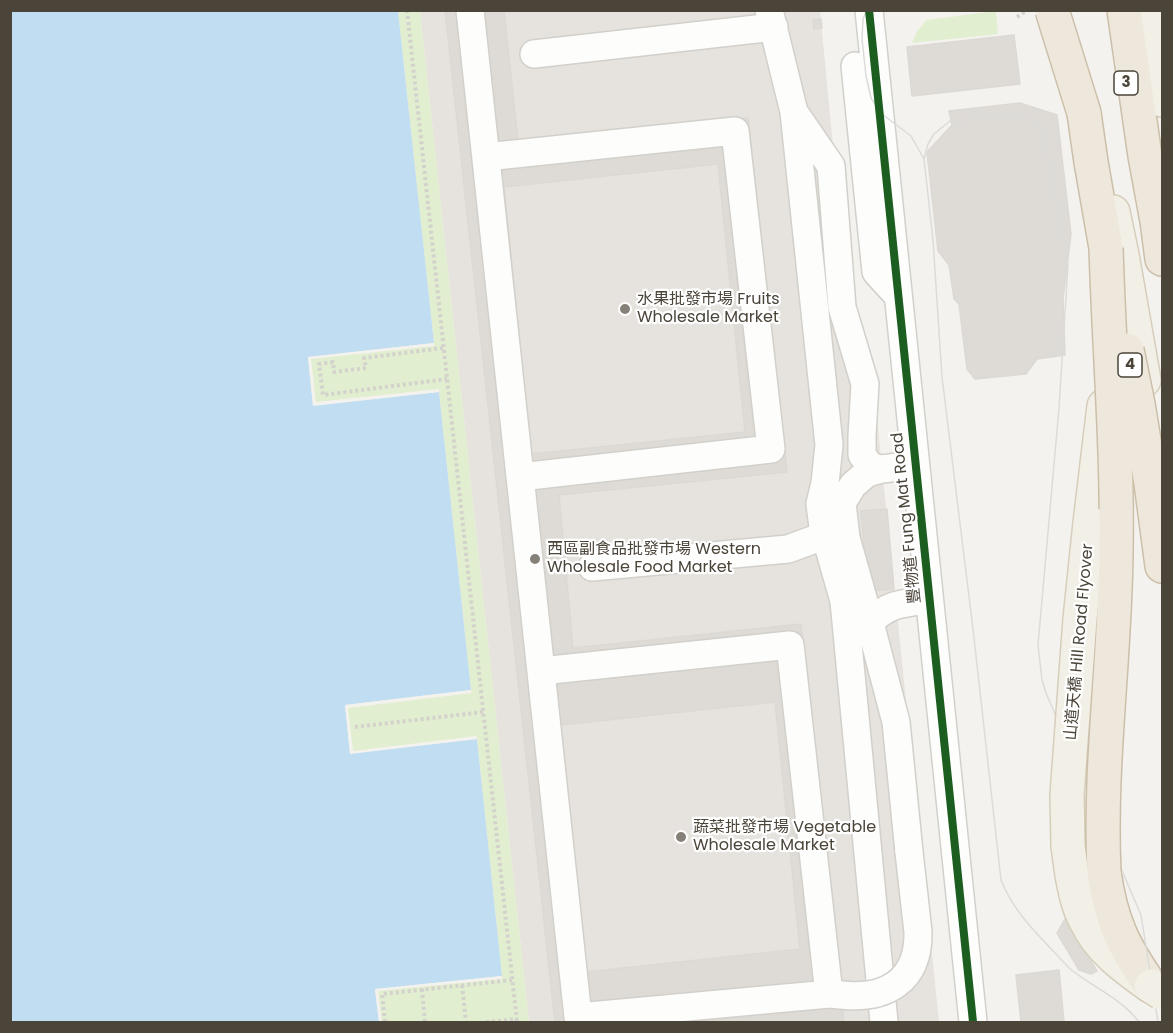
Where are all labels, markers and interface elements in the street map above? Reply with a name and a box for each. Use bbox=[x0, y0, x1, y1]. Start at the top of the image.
road number: 3 bbox=[1114, 71, 1138, 95]
place label: 水果批發市場 Fruits Wholesale Market bbox=[637, 290, 780, 328]
marker: 水果批發市場 Fruits Wholesale Market bbox=[618, 302, 632, 316]
road number: 4 bbox=[1118, 353, 1142, 377]
street label: 豐物道 Fung Mat Road bbox=[888, 431, 926, 605]
place label: 西區副食品批發市場 Western Wholesale Food Market bbox=[547, 540, 761, 578]
street label: 山道天橋 Hill Road Flyover bbox=[1062, 543, 1098, 741]
marker: 西區副食品批發市場 Western Wholesale Food Market bbox=[528, 552, 542, 566]
place label: 蔬菜批發市場 Vegetable Wholesale Market bbox=[693, 818, 876, 856]
marker: 蔬菜批發市場 Vegetable Wholesale Market bbox=[674, 830, 688, 844]

